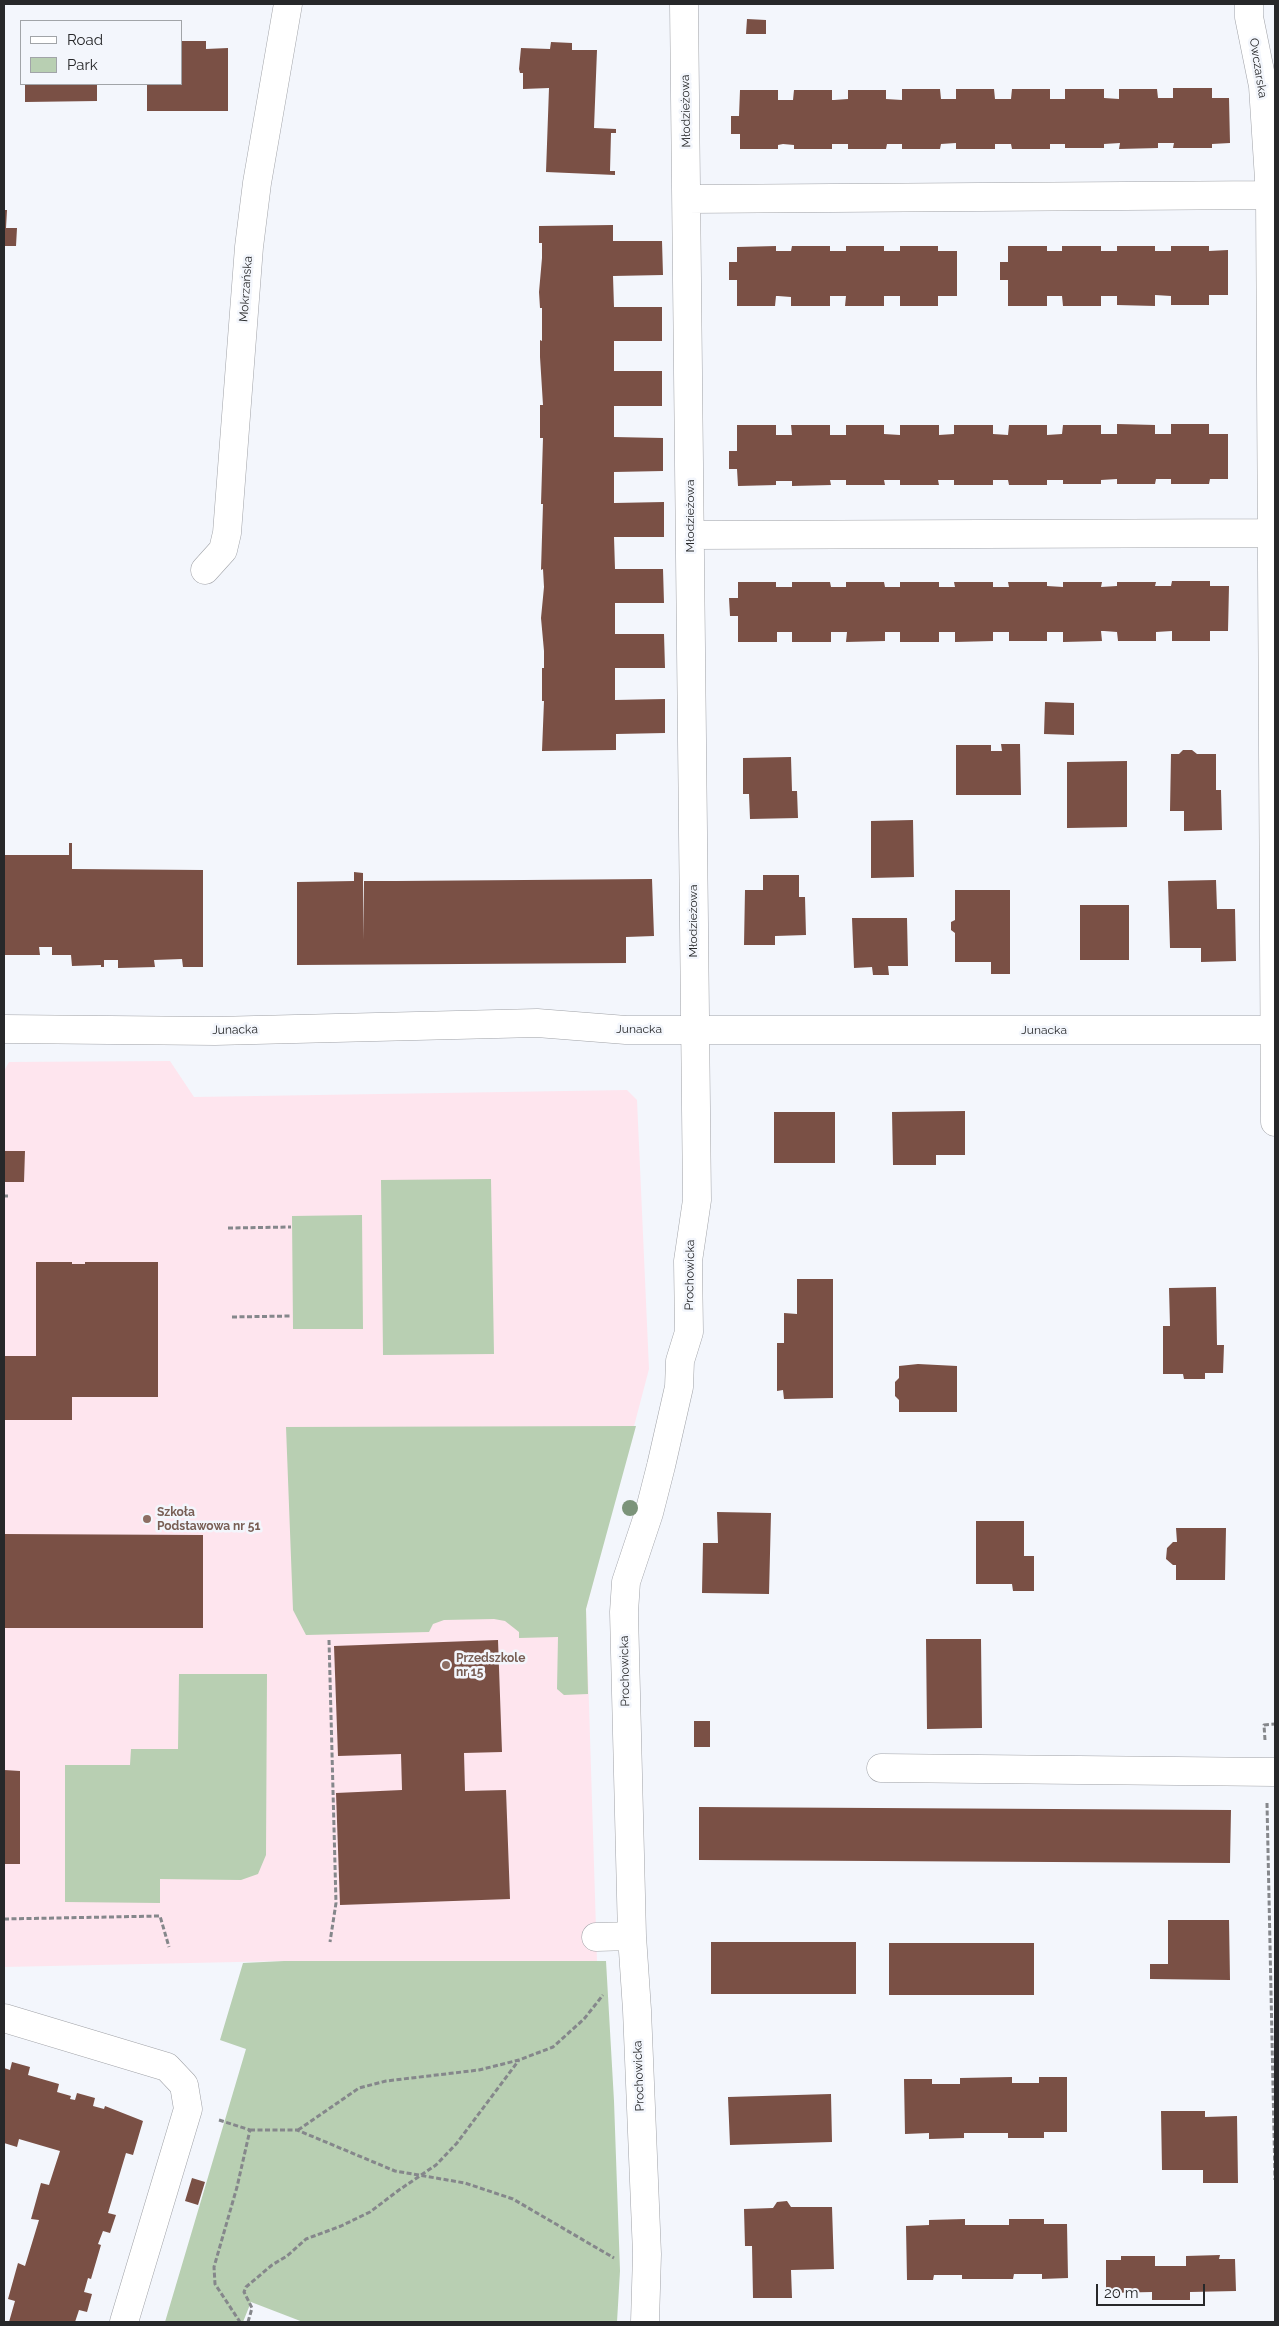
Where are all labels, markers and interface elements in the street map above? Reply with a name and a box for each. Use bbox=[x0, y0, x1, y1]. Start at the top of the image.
legend bbox=[20, 20, 182, 85]
text: Road bbox=[67, 31, 103, 49]
street label: Owczarska bbox=[1246, 37, 1270, 99]
text: Park bbox=[67, 56, 98, 74]
street label: Młodzieżowa bbox=[678, 74, 694, 148]
street label: Mokrzańska bbox=[237, 255, 255, 323]
street label: Młodzieżowa bbox=[683, 480, 697, 552]
street label: Młodzieżowa bbox=[686, 885, 700, 957]
street label: Junacka bbox=[212, 1022, 258, 1038]
street label: Junacka bbox=[616, 1022, 662, 1036]
street label: Junacka bbox=[1021, 1023, 1067, 1037]
street label: Prochowicka bbox=[682, 1239, 698, 1311]
place label: Szkoła Podstawowa nr 51 bbox=[157, 1505, 260, 1533]
marker: Szkoła Podstawowa nr 51 bbox=[141, 1513, 153, 1525]
street label: Prochowicka bbox=[617, 1635, 633, 1707]
place label: Przedszkole nr 15 bbox=[456, 1651, 525, 1679]
marker: Przedszkole nr 15 bbox=[440, 1659, 452, 1671]
street label: Prochowicka bbox=[631, 2040, 647, 2112]
scale bar bbox=[1099, 2274, 1208, 2306]
text: 20 m bbox=[1104, 2284, 1139, 2302]

